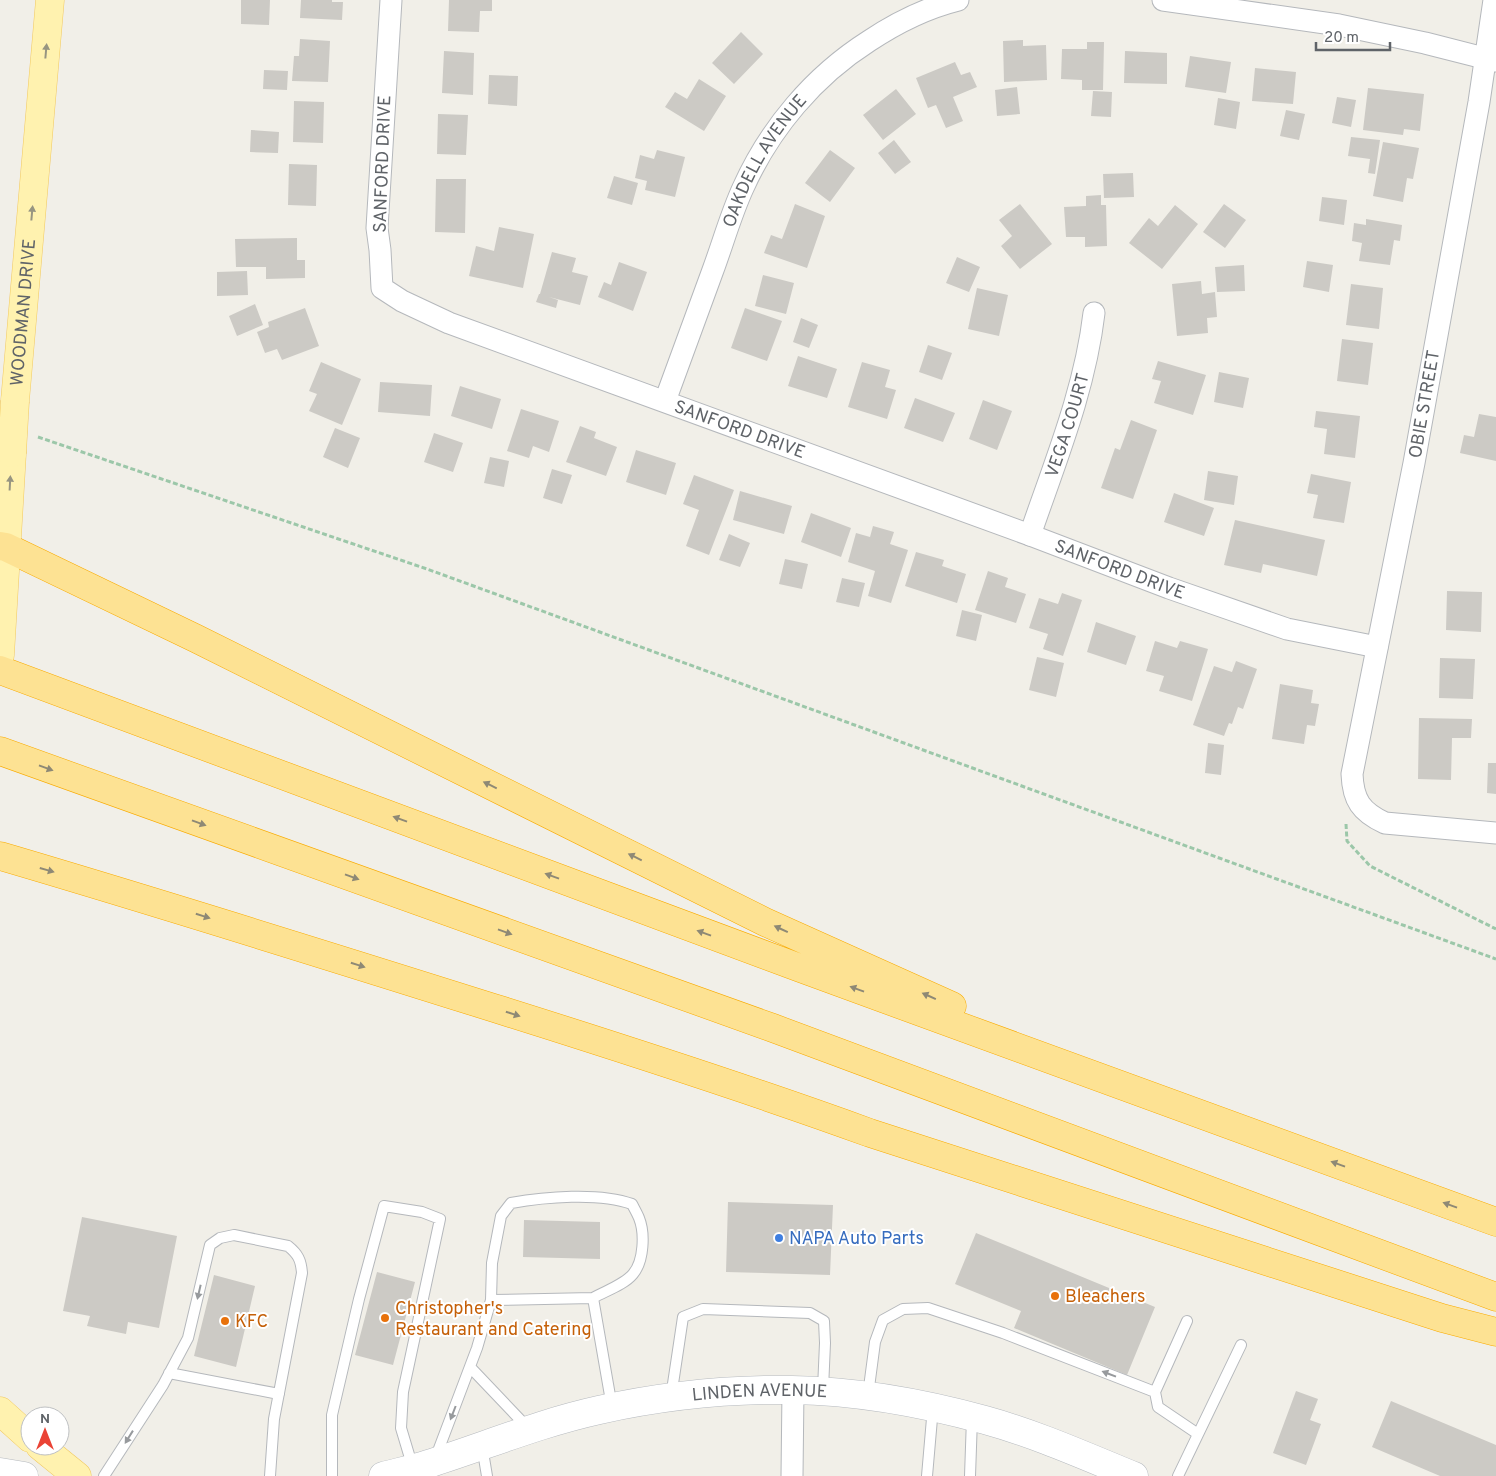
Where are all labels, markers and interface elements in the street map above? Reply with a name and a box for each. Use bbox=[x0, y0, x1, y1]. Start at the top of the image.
scale bar bbox=[1316, 20, 1390, 52]
text: 20 m bbox=[1324, 29, 1359, 48]
one-way arrow bbox=[42, 43, 50, 59]
street label: OAKDELL AVENUE bbox=[719, 90, 813, 231]
street label: SANFORD DRIVE bbox=[370, 95, 397, 233]
one-way arrow bbox=[28, 205, 36, 221]
street label: WOODMAN DRIVE bbox=[6, 238, 42, 387]
street label: OBIE STREET bbox=[1405, 348, 1446, 460]
street label: VEGA COURT bbox=[1041, 371, 1096, 481]
street label: SANFORD DRIVE bbox=[671, 396, 808, 465]
one-way arrow bbox=[6, 474, 14, 490]
street label: SANFORD DRIVE bbox=[1051, 535, 1188, 606]
one-way arrow bbox=[39, 764, 54, 772]
one-way arrow bbox=[483, 781, 497, 789]
one-way arrow bbox=[392, 815, 407, 823]
one-way arrow bbox=[192, 819, 207, 827]
one-way arrow bbox=[628, 853, 643, 861]
one-way arrow bbox=[39, 867, 54, 875]
one-way arrow bbox=[544, 872, 559, 880]
one-way arrow bbox=[345, 873, 360, 881]
one-way arrow bbox=[195, 913, 210, 921]
one-way arrow bbox=[774, 925, 788, 933]
one-way arrow bbox=[498, 928, 513, 936]
one-way arrow bbox=[696, 929, 711, 937]
one-way arrow bbox=[350, 961, 365, 969]
one-way arrow bbox=[849, 985, 864, 992]
one-way arrow bbox=[922, 991, 936, 999]
one-way arrow bbox=[505, 1010, 520, 1018]
one-way arrow bbox=[1330, 1160, 1345, 1168]
one-way arrow bbox=[1442, 1201, 1457, 1209]
place label: NAPA Auto Parts bbox=[789, 1228, 924, 1251]
marker: NAPA Auto Parts bbox=[773, 1232, 785, 1244]
one-way arrow bbox=[195, 1285, 203, 1300]
place label: Bleachers bbox=[1065, 1286, 1145, 1309]
marker: Bleachers bbox=[1049, 1290, 1061, 1302]
place label: Christopher's Restaurant and Catering bbox=[395, 1298, 592, 1342]
place label: KFC bbox=[235, 1311, 268, 1334]
marker: Christopher's Restaurant and Catering bbox=[379, 1312, 391, 1324]
marker: KFC bbox=[219, 1315, 231, 1327]
one-way arrow bbox=[1102, 1370, 1117, 1377]
street label: LINDEN AVENUE bbox=[691, 1380, 828, 1408]
one-way arrow bbox=[449, 1405, 456, 1420]
north arrow bbox=[20, 1406, 70, 1456]
text: N bbox=[40, 1411, 50, 1428]
one-way arrow bbox=[124, 1430, 134, 1444]

